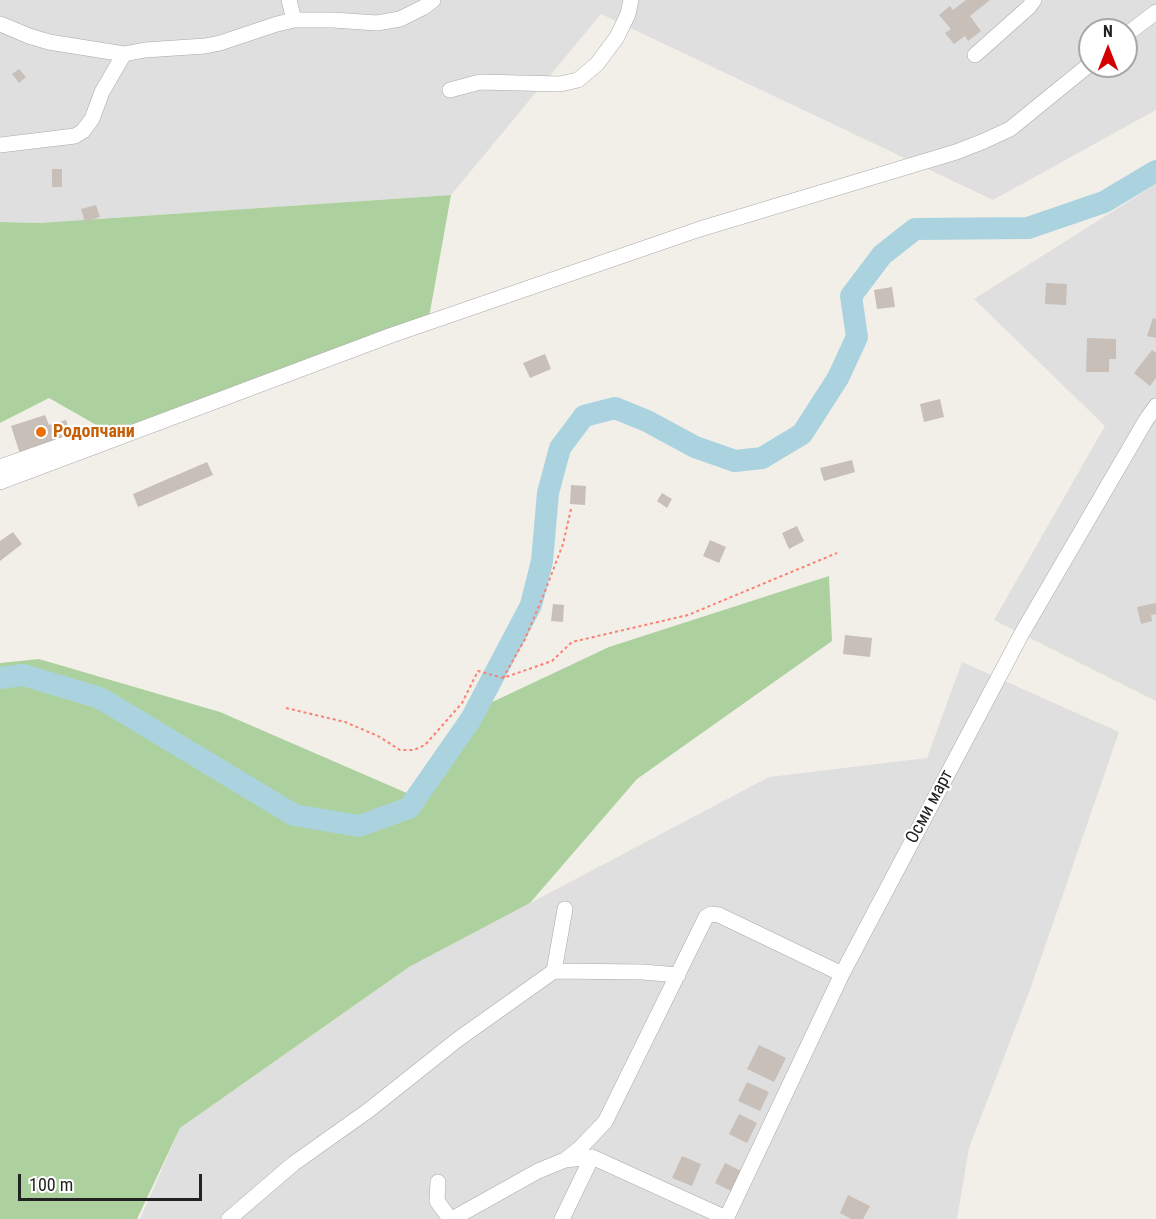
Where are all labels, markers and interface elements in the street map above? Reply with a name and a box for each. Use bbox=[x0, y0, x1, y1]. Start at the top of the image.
north arrow bbox=[1078, 18, 1138, 78]
text: N bbox=[1103, 22, 1113, 41]
place label: Родопчани bbox=[53, 421, 135, 443]
marker: Родопчани bbox=[34, 425, 48, 439]
street label: Осми март bbox=[902, 767, 958, 847]
scale bar bbox=[21, 1162, 206, 1200]
text: 100 m bbox=[29, 1174, 73, 1195]

